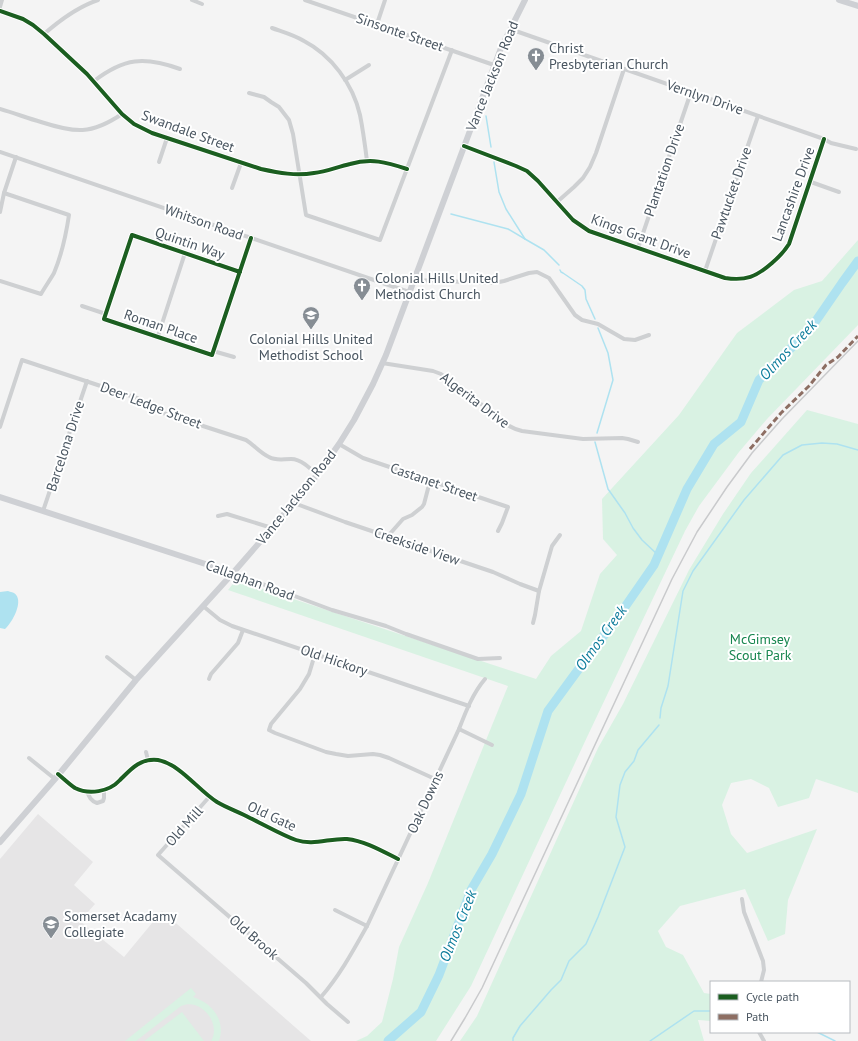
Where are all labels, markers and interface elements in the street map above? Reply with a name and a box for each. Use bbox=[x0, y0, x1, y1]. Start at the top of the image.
street label: Sinsonte Street bbox=[354, 9, 446, 55]
street label: Vance Jackson Road bbox=[461, 18, 522, 135]
place label: Christ Presbyterian Church bbox=[549, 39, 669, 73]
church icon: Christ Presbyterian Church bbox=[526, 46, 546, 71]
street label: Vernlyn Drive bbox=[663, 75, 746, 119]
street label: Swandale Street bbox=[139, 106, 237, 156]
street label: Plantation Drive bbox=[640, 121, 688, 219]
street label: Pawtucket Drive bbox=[707, 144, 755, 242]
street label: Lancashire Drive bbox=[768, 144, 818, 244]
street label: Whitson Road bbox=[162, 200, 246, 244]
street label: Kings Grant Drive bbox=[589, 210, 693, 262]
street label: Quintin Way bbox=[153, 223, 228, 263]
place label: Colonial Hills United Methodist Church bbox=[375, 269, 499, 303]
church icon: Colonial Hills United Methodist Church bbox=[352, 276, 372, 301]
street label: Roman Place bbox=[122, 305, 200, 347]
school or university icon: Colonial Hills United Methodist School bbox=[301, 305, 321, 330]
water label: Olmos Creek bbox=[755, 314, 821, 384]
place label: Colonial Hills United Methodist School bbox=[249, 330, 373, 364]
street label: Algerita Drive bbox=[437, 368, 513, 432]
street label: Deer Ledge Street bbox=[98, 377, 204, 433]
street label: Barcelona Drive bbox=[42, 398, 88, 494]
street label: Vance Jackson Road bbox=[252, 446, 340, 549]
street label: Castanet Street bbox=[388, 459, 480, 505]
street label: Creekside View bbox=[372, 523, 463, 569]
street label: Callaghan Road bbox=[203, 556, 297, 604]
water label: Olmos Creek bbox=[571, 600, 631, 674]
park label: McGimsey Scout Park bbox=[729, 630, 792, 664]
street label: Old Hickory bbox=[298, 640, 370, 680]
street label: Oak Downs bbox=[403, 768, 447, 836]
street label: Old Gate bbox=[245, 797, 299, 835]
street label: Old Mill bbox=[161, 802, 207, 850]
water label: Olmos Creek bbox=[435, 886, 481, 965]
place label: Somerset Acadamy Collegiate bbox=[64, 907, 177, 941]
street label: Old Brook bbox=[226, 911, 283, 964]
school or university icon: Somerset Acadamy Collegiate bbox=[41, 914, 61, 939]
legend bbox=[710, 981, 850, 1033]
text: Cycle path bbox=[746, 989, 799, 1004]
text: Path bbox=[746, 1009, 769, 1024]

